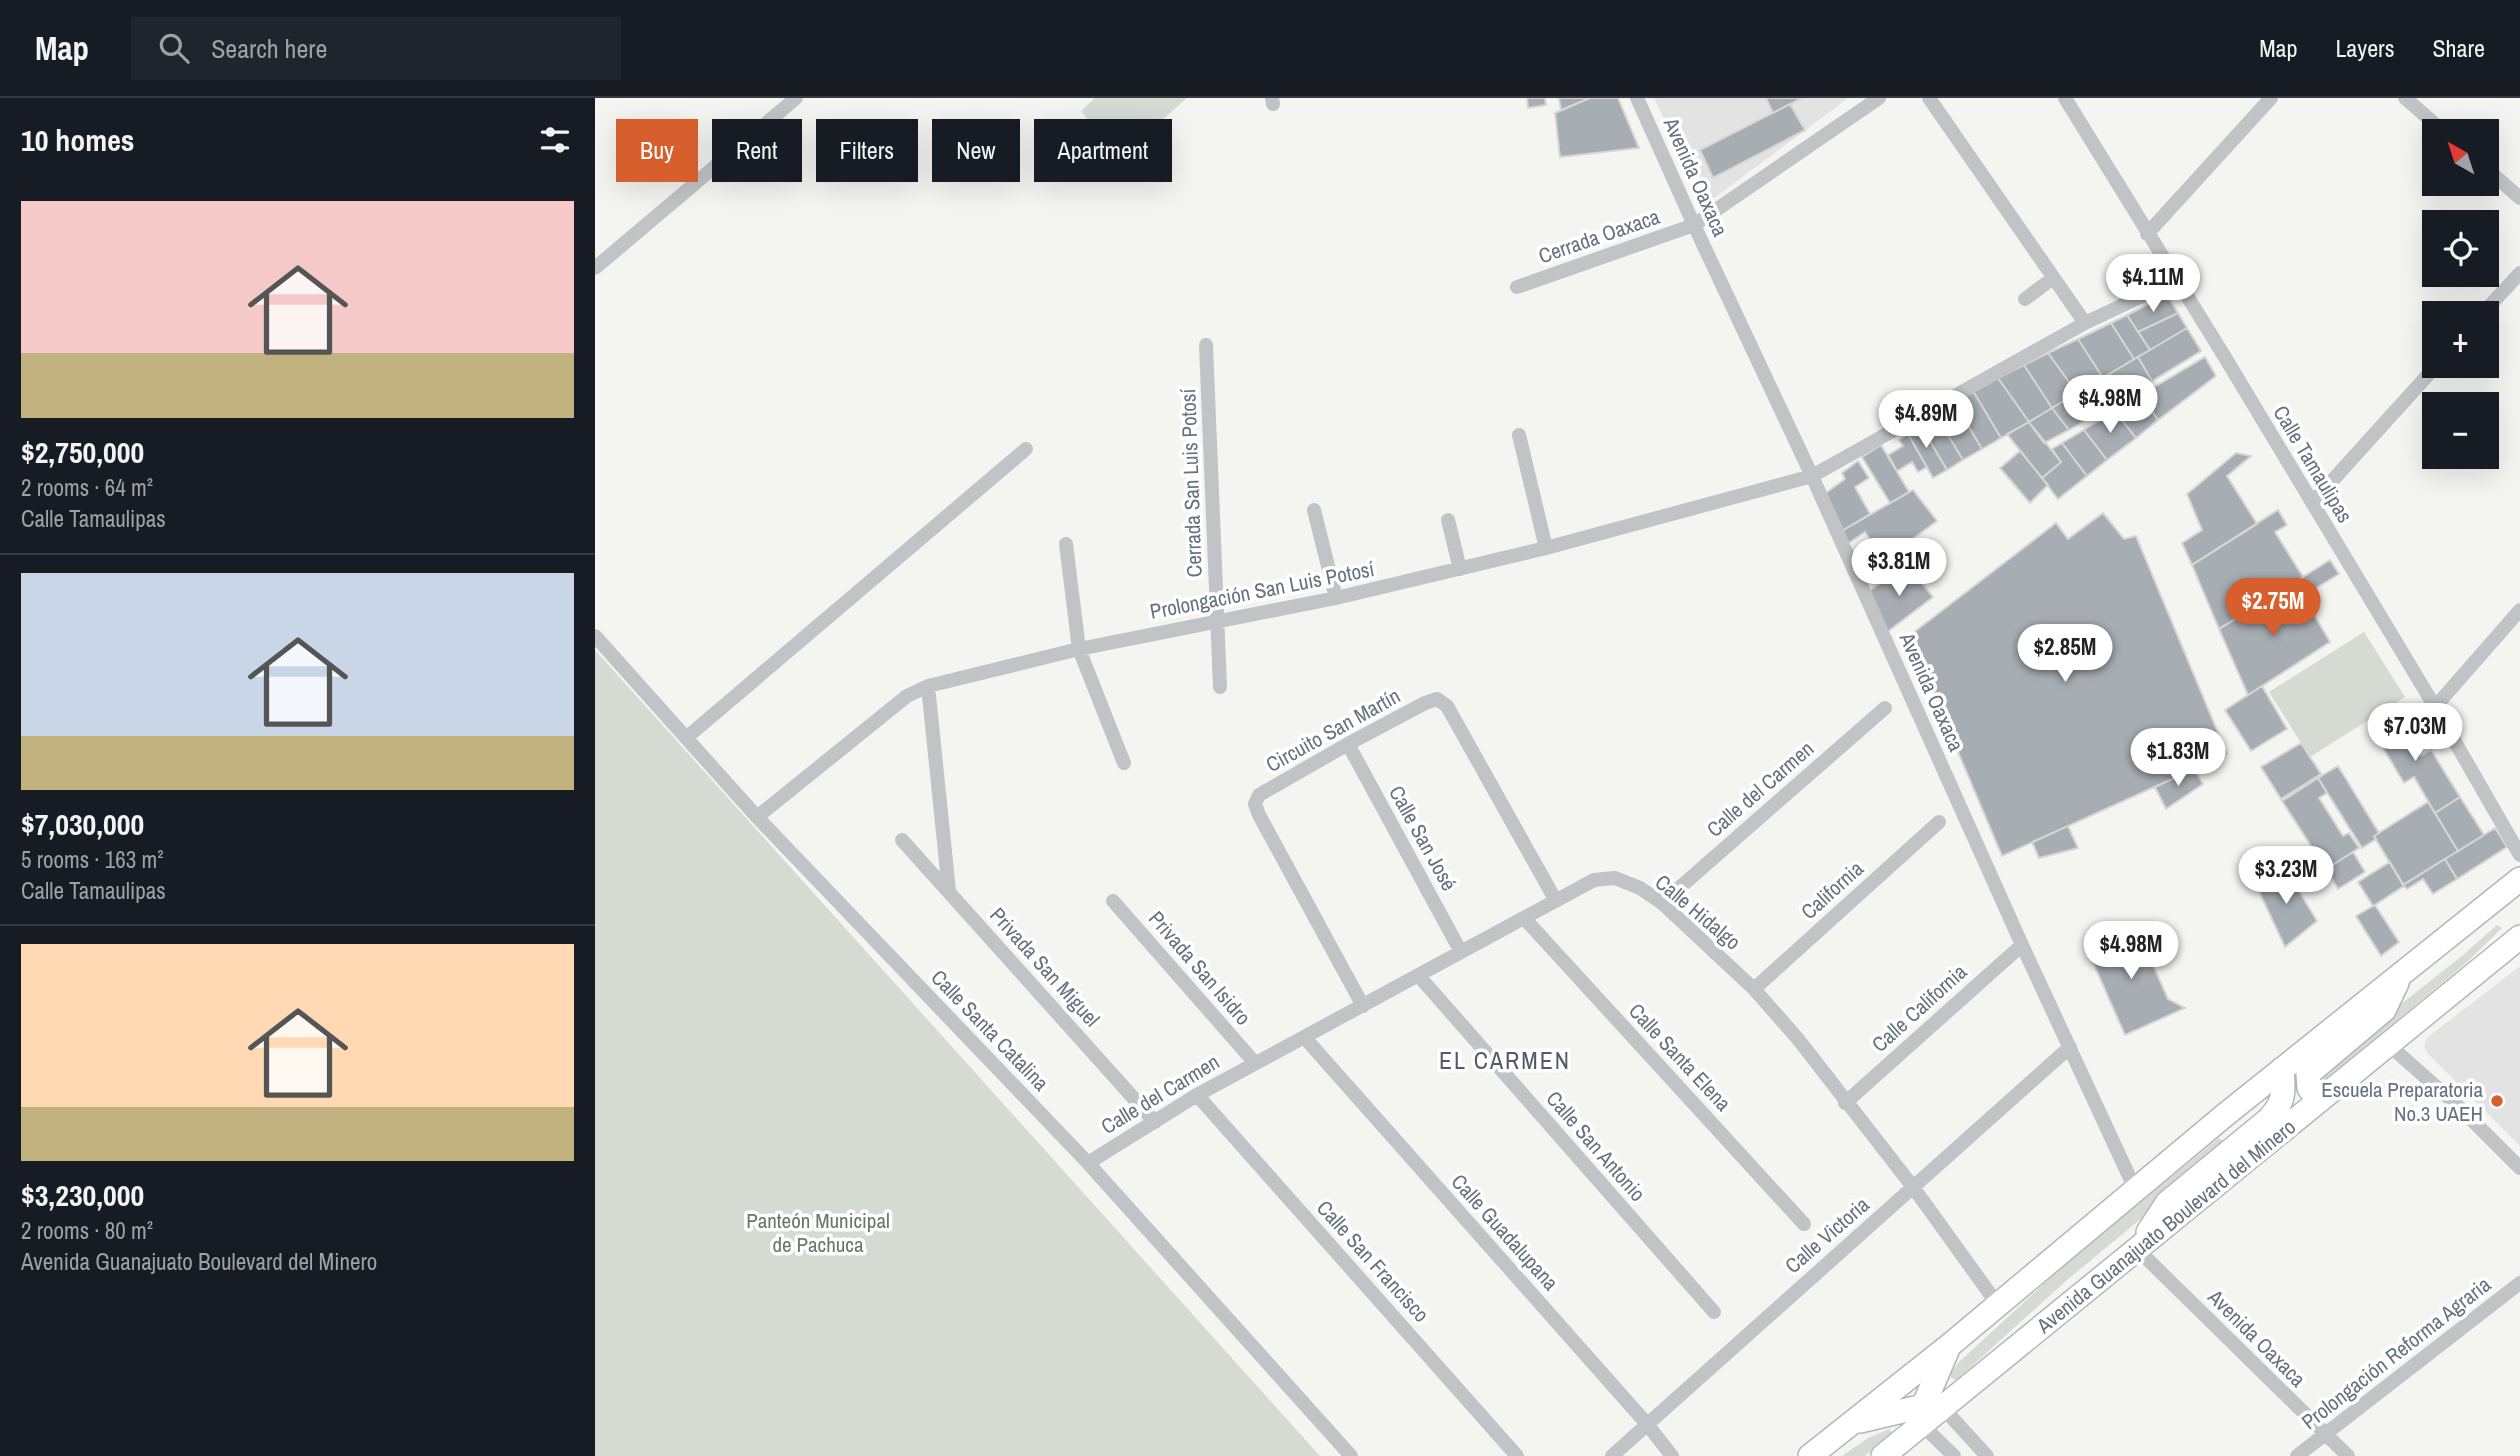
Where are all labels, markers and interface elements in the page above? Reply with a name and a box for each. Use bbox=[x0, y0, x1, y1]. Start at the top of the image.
search box bbox=[131, 17, 621, 80]
text: Map bbox=[35, 26, 89, 70]
icon: search bbox=[155, 29, 193, 67]
text: Search here bbox=[211, 31, 327, 66]
text: Map bbox=[2259, 32, 2297, 64]
text: Layers bbox=[2335, 32, 2394, 64]
text: Share bbox=[2432, 32, 2485, 64]
street label: Avenida Oaxaca bbox=[1657, 112, 1735, 241]
chip: Buy bbox=[616, 119, 698, 182]
chip: Rent bbox=[712, 119, 802, 182]
chip: Filters bbox=[816, 119, 918, 182]
chip: New bbox=[932, 119, 1020, 182]
chip: Apartment bbox=[1034, 119, 1172, 182]
north arrow bbox=[2422, 119, 2499, 196]
map controls bbox=[2422, 119, 2499, 469]
text: 10 homes bbox=[21, 120, 135, 160]
icon: filters bbox=[536, 121, 574, 159]
street label: Cerrada Oaxaca bbox=[1535, 202, 1664, 270]
button: locate bbox=[2422, 210, 2499, 287]
icon: home bbox=[235, 247, 361, 373]
pin: $4.11M bbox=[2096, 254, 2210, 314]
text: $4.11M bbox=[2122, 261, 2184, 292]
button: + bbox=[2422, 301, 2499, 378]
pin: $4.98M bbox=[2053, 376, 2167, 435]
text: $4.98M bbox=[2079, 382, 2141, 413]
street label: Cerrada San Luis Potosí bbox=[1173, 388, 1209, 578]
pin: $4.89M bbox=[1869, 390, 1983, 450]
button: − bbox=[2422, 392, 2499, 469]
text: $4.89M bbox=[1895, 397, 1957, 428]
street label: Calle Tamaulipas bbox=[2267, 400, 2359, 528]
text: $2,750,000 bbox=[21, 432, 144, 472]
text: 2 rooms · 64 m² bbox=[21, 472, 153, 503]
text: Calle Tamaulipas bbox=[21, 503, 166, 534]
pin: $3.81M bbox=[1842, 538, 1956, 598]
text: $3.81M bbox=[1868, 545, 1930, 576]
street label: Prolongación San Luis Potosí bbox=[1147, 554, 1377, 626]
pin: $2.75M bbox=[2216, 578, 2330, 638]
text: $2.75M bbox=[2242, 585, 2304, 616]
icon: home bbox=[235, 619, 361, 745]
pin: $2.85M bbox=[2008, 624, 2122, 684]
street label: Avenida Oaxaca bbox=[1893, 627, 1971, 756]
text: $2.85M bbox=[2034, 631, 2096, 662]
street label: Circuito San Martín bbox=[1261, 681, 1405, 779]
pin: $7.03M bbox=[2358, 704, 2472, 763]
text: $7.03M bbox=[2384, 710, 2446, 741]
pin: $1.83M bbox=[2121, 728, 2235, 788]
street label: Calle del Carmen bbox=[1700, 734, 1820, 844]
text: $1.83M bbox=[2147, 735, 2209, 766]
street label: Calle San José bbox=[1382, 780, 1464, 896]
text: $7,030,000 bbox=[21, 804, 144, 844]
text: 5 rooms · 163 m² bbox=[21, 844, 164, 875]
pin: $3.23M bbox=[2229, 846, 2343, 906]
text: $3.23M bbox=[2255, 853, 2317, 884]
street label: California bbox=[1795, 854, 1870, 926]
street label: Calle Hidalgo bbox=[1649, 868, 1747, 956]
text: Calle Tamaulipas bbox=[21, 875, 166, 906]
street label: Privada San Miguel bbox=[984, 901, 1106, 1033]
street label: Privada San Isidro bbox=[1142, 905, 1258, 1031]
pin: $4.98M bbox=[2074, 922, 2188, 981]
text: $4.98M bbox=[2100, 928, 2162, 959]
street label: Calle California bbox=[1865, 957, 1973, 1058]
street label: Calle Santa Catalina bbox=[925, 963, 1056, 1097]
icon: home bbox=[235, 990, 361, 1116]
street label: Calle Santa Elena bbox=[1622, 997, 1738, 1118]
district label: EL CARMEN bbox=[1439, 1044, 1571, 1076]
street label: Calle del Carmen bbox=[1096, 1047, 1224, 1141]
place label: Escuela Preparatoria No.3 UAEH bbox=[2321, 1075, 2483, 1128]
street label: Calle San Antonio bbox=[1540, 1084, 1652, 1208]
marker: Escuela Preparatoria No.3 UAEH bbox=[2489, 1093, 2505, 1109]
street label: Avenida Guanajuato Boulevard del Minero bbox=[2030, 1112, 2301, 1340]
street label: Calle Guadalupana bbox=[1445, 1168, 1565, 1297]
text: $3,230,000 bbox=[21, 1175, 144, 1215]
street label: Calle Victoria bbox=[1779, 1190, 1876, 1280]
street label: Calle San Francisco bbox=[1310, 1194, 1436, 1328]
park label: Panteón Municipal de Pachuca bbox=[746, 1206, 890, 1259]
text: 2 rooms · 80 m² bbox=[21, 1215, 153, 1246]
text: Avenida Guanajuato Boulevard del Minero bbox=[21, 1246, 377, 1277]
street label: Prolongación Reforma Agraria bbox=[2295, 1270, 2497, 1436]
street label: Avenida Oaxaca bbox=[2201, 1282, 2312, 1393]

